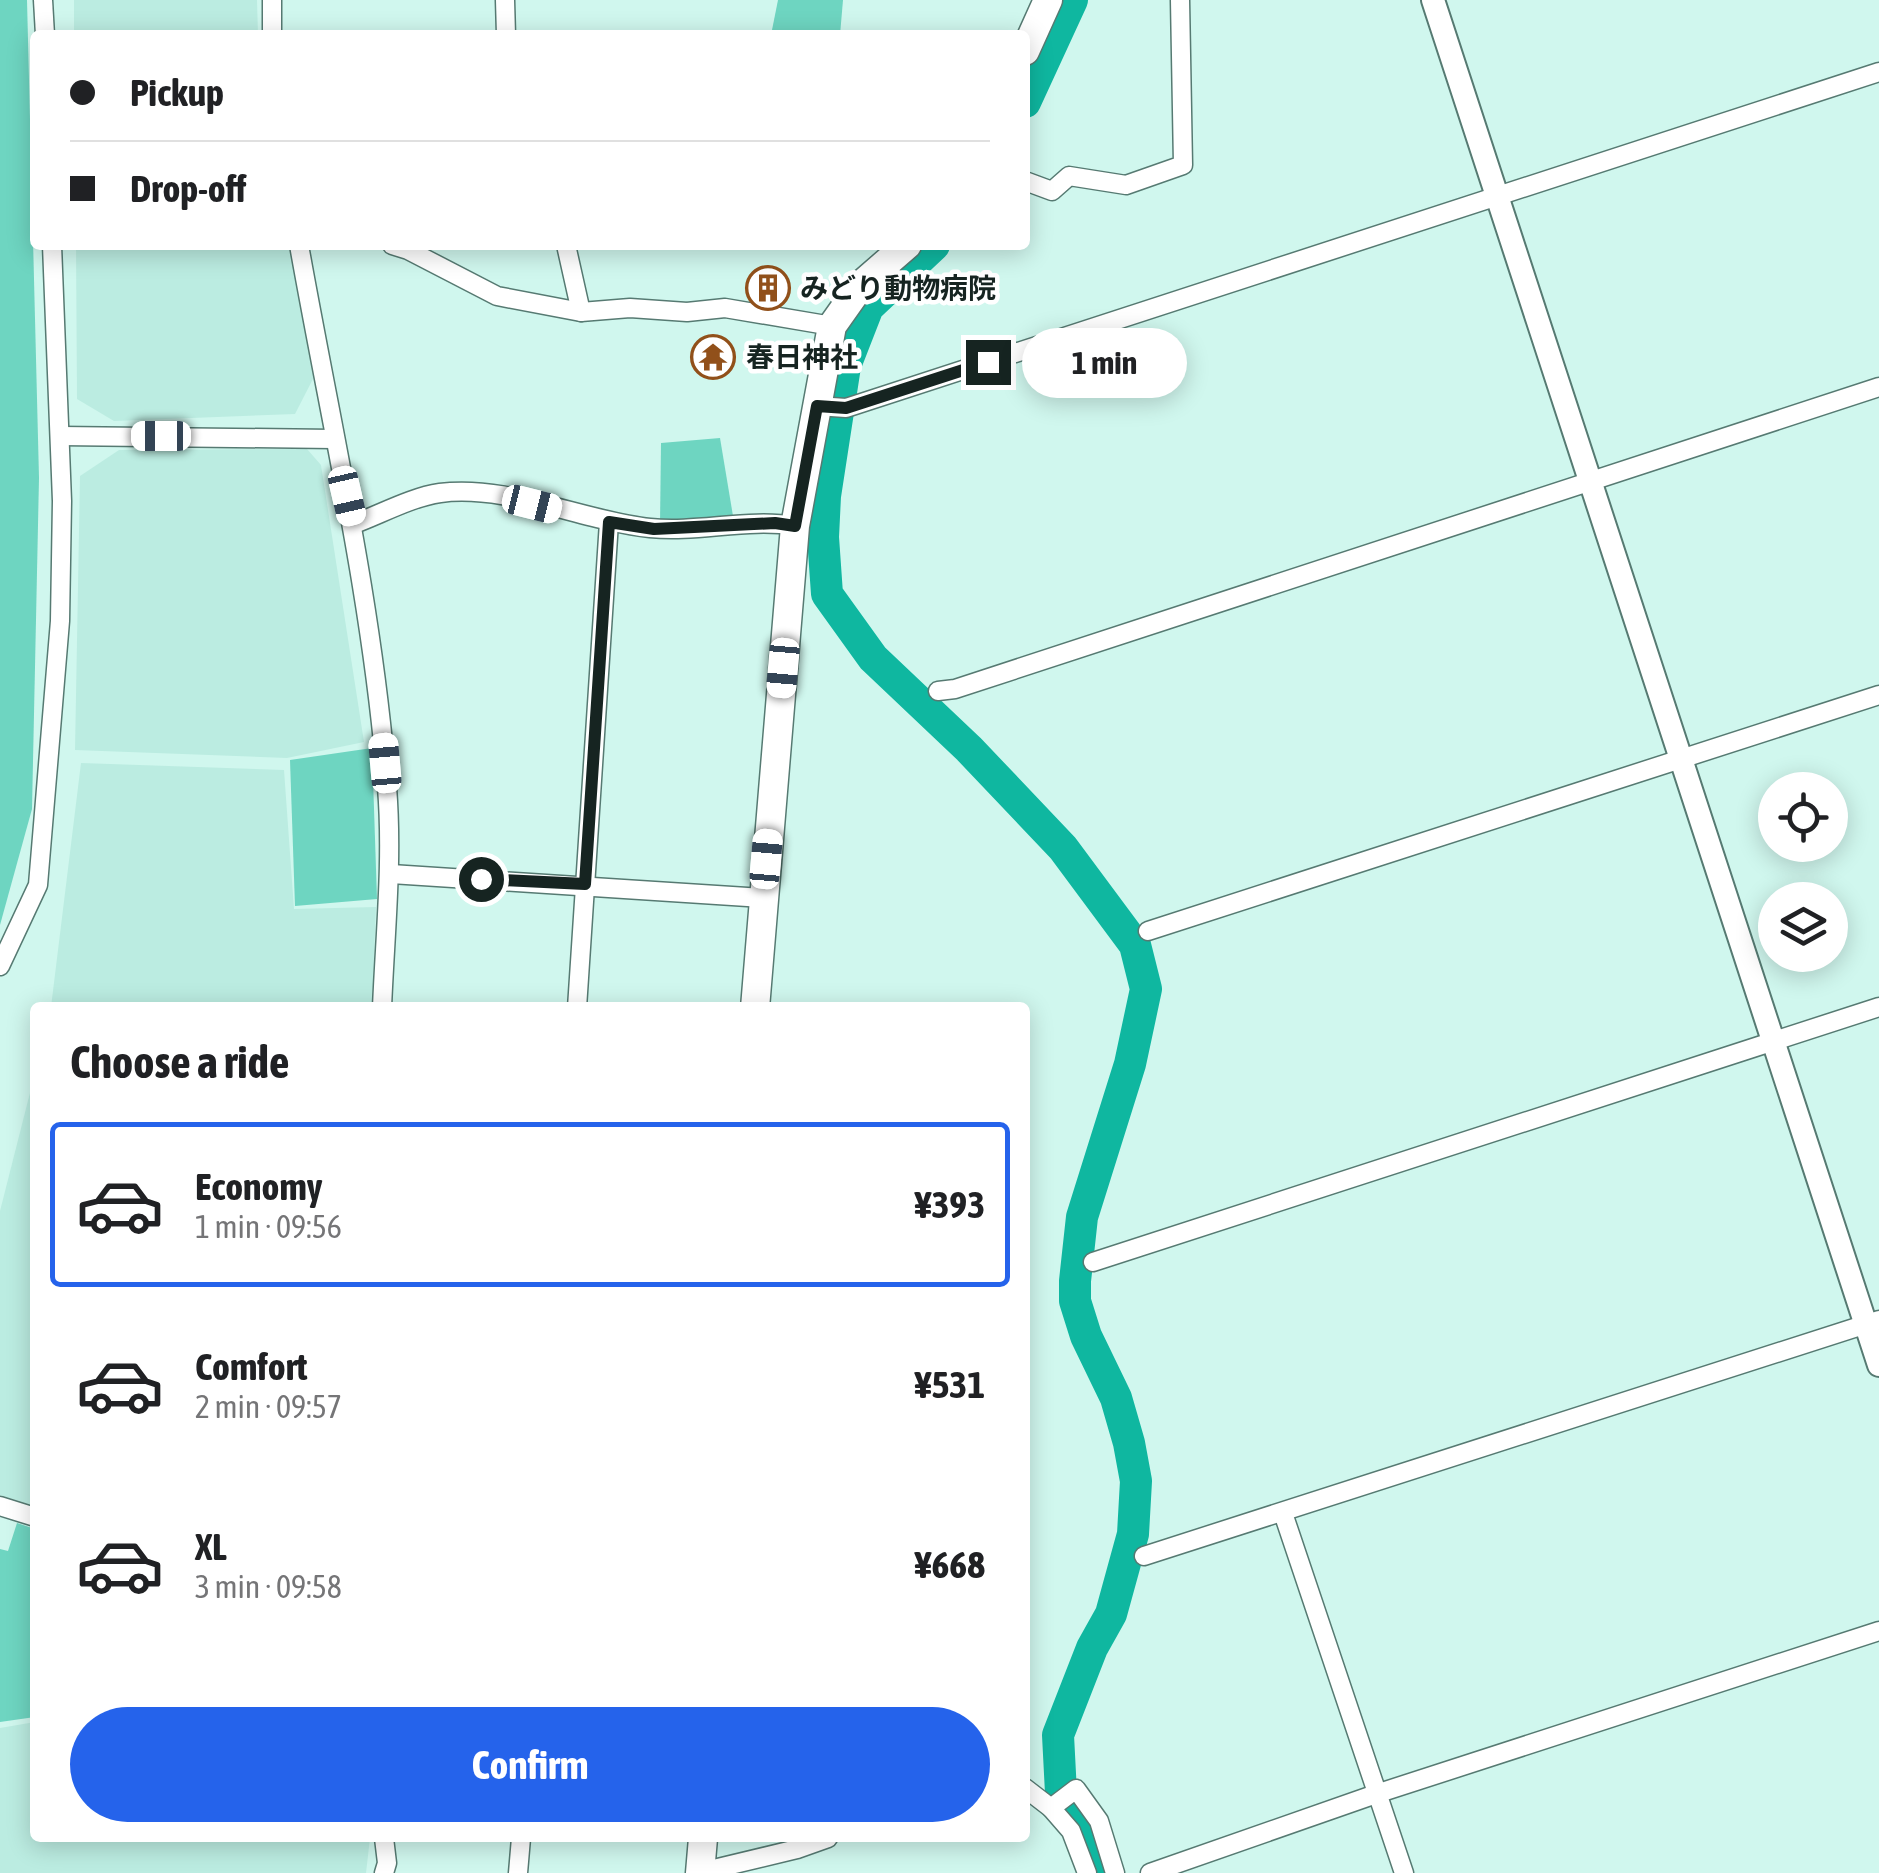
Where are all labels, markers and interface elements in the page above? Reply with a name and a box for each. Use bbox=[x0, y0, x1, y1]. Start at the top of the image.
text: Pickup bbox=[130, 71, 224, 114]
text: Drop-off bbox=[130, 167, 246, 210]
building icon: みどり動物病院 bbox=[745, 265, 791, 311]
place label: みどり動物病院 bbox=[800, 272, 996, 304]
callout: 1 min bbox=[1023, 327, 1188, 397]
temple icon: 春日神社 bbox=[690, 334, 736, 380]
route end bbox=[966, 340, 1011, 385]
place label: 春日神社 bbox=[746, 341, 858, 373]
text: 1 min bbox=[1072, 344, 1137, 381]
car bbox=[131, 421, 191, 451]
car bbox=[326, 463, 368, 529]
car bbox=[499, 482, 565, 526]
car bbox=[765, 637, 801, 699]
car bbox=[367, 732, 403, 794]
map controls bbox=[1758, 772, 1848, 972]
button: locate bbox=[1758, 772, 1848, 862]
car bbox=[748, 828, 784, 890]
route start bbox=[459, 857, 504, 902]
button: layers bbox=[1758, 882, 1848, 972]
text: Choose a ride bbox=[70, 1036, 289, 1088]
icon: car bbox=[75, 1160, 165, 1250]
text: Economy bbox=[195, 1165, 322, 1208]
text: ¥393 bbox=[915, 1183, 985, 1226]
text: 1 min · 09:56 bbox=[195, 1208, 342, 1245]
icon: car bbox=[75, 1340, 165, 1430]
text: Comfort bbox=[195, 1345, 307, 1388]
text: ¥531 bbox=[915, 1363, 985, 1406]
text: 2 min · 09:57 bbox=[195, 1388, 342, 1425]
icon: car bbox=[75, 1520, 165, 1610]
text: XL bbox=[195, 1525, 227, 1568]
text: ¥668 bbox=[915, 1543, 985, 1586]
text: 3 min · 09:58 bbox=[195, 1568, 342, 1605]
button: Confirm bbox=[70, 1707, 990, 1822]

